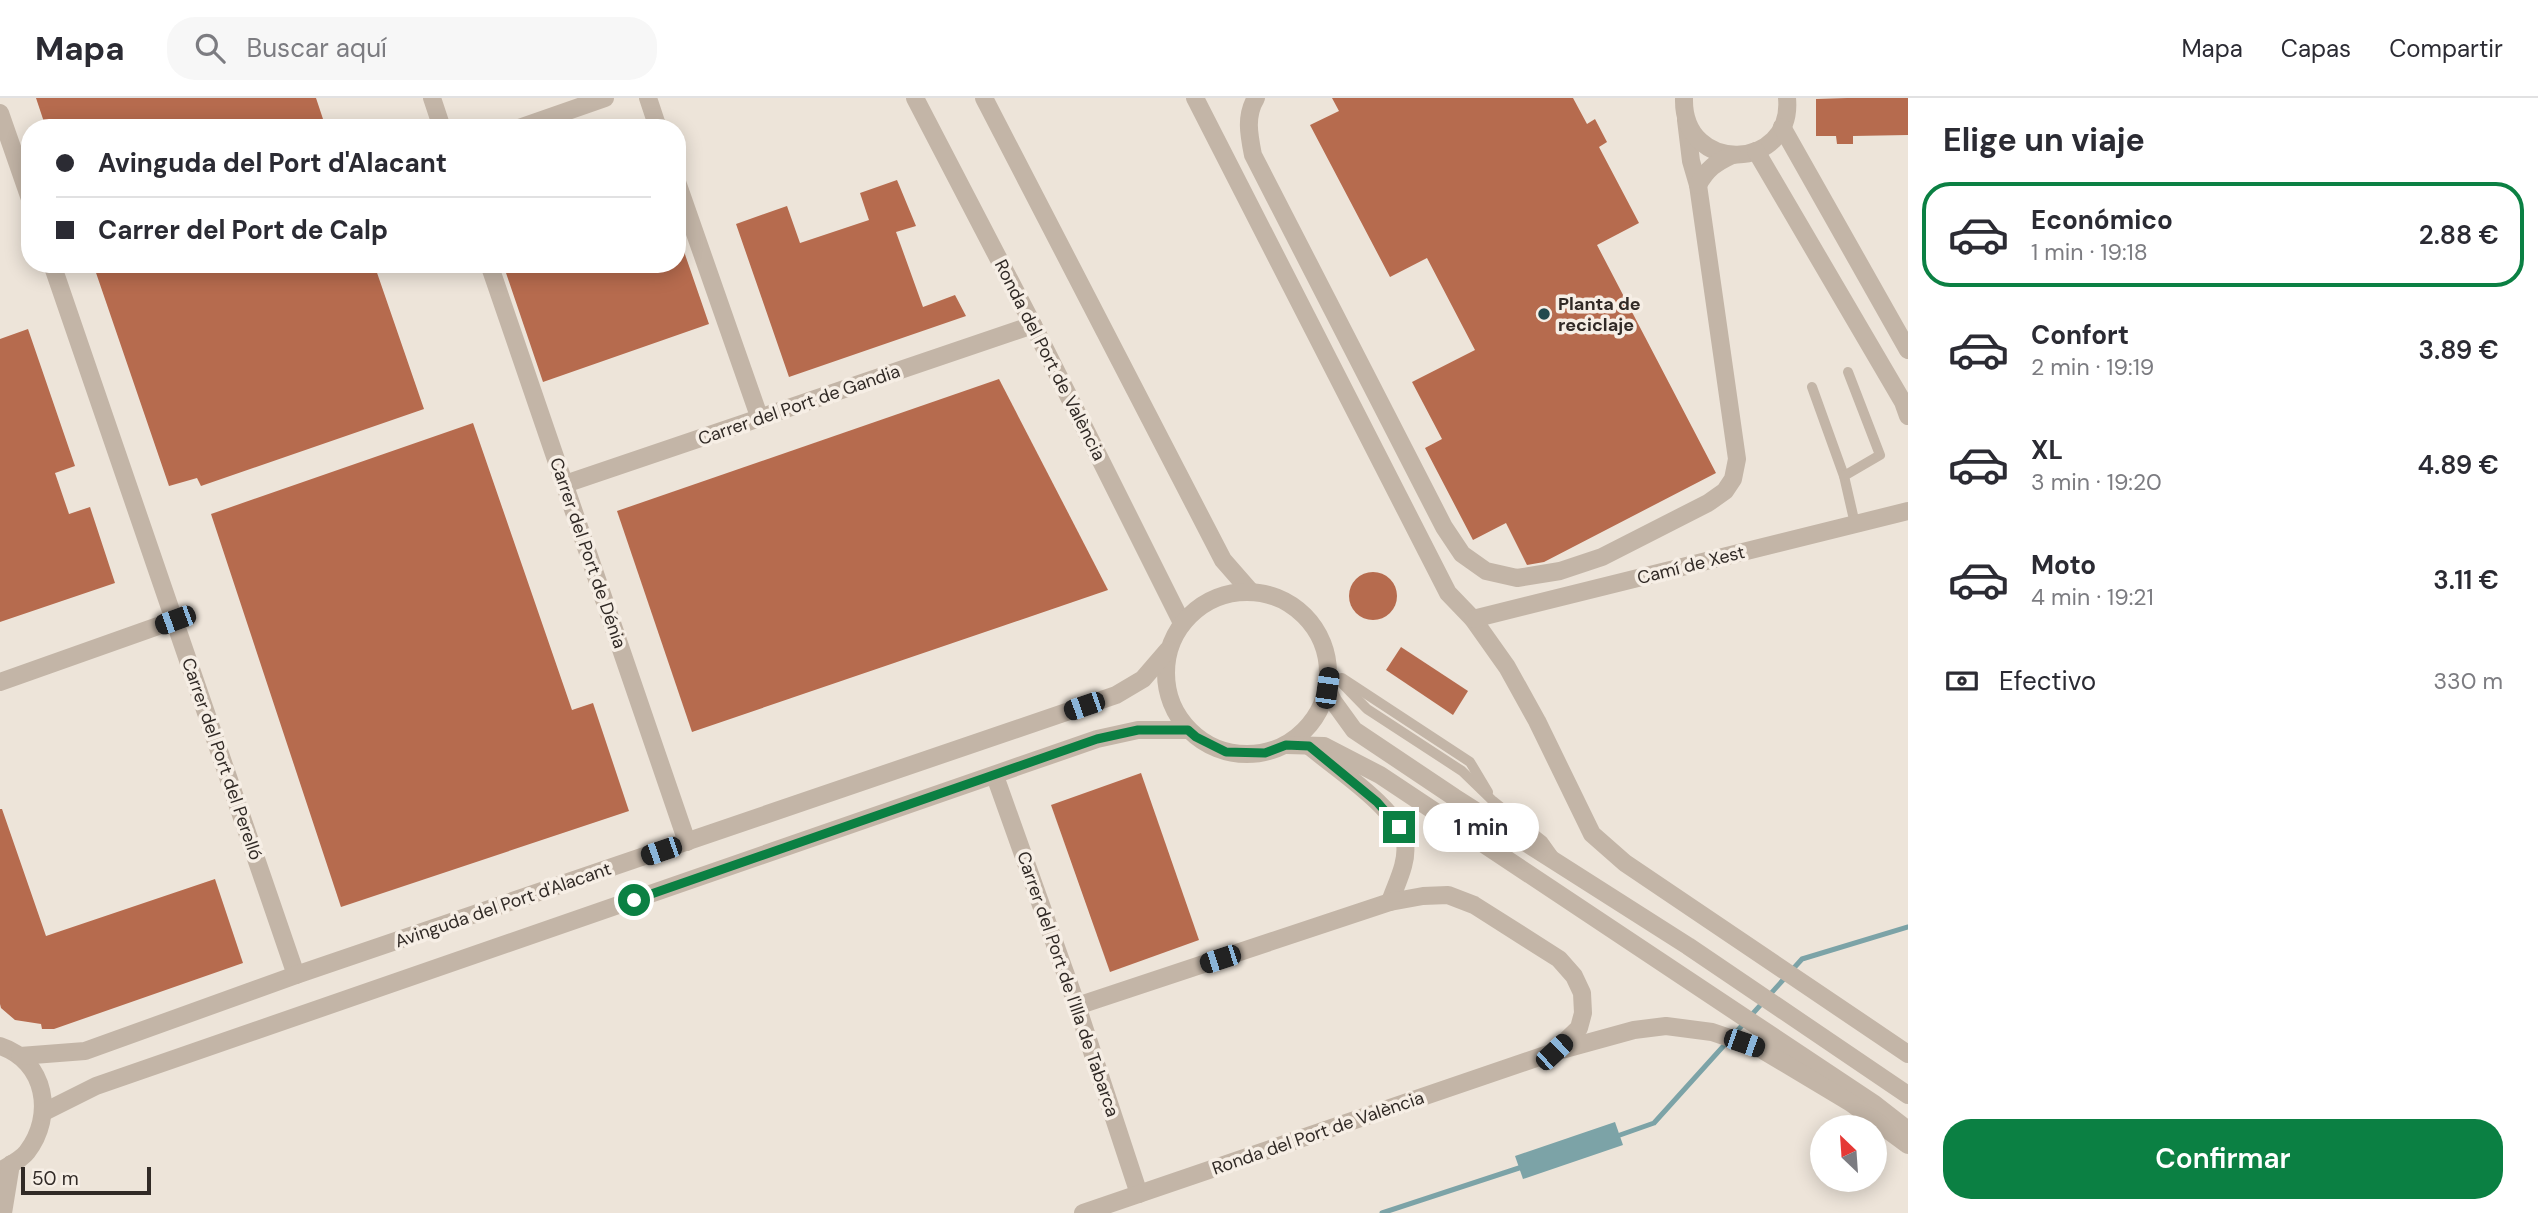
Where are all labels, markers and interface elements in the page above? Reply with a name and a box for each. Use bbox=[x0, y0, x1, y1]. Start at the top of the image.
search box bbox=[167, 17, 657, 80]
text: Mapa bbox=[35, 27, 125, 70]
icon: search bbox=[191, 29, 229, 67]
text: Buscar aquí bbox=[247, 31, 387, 65]
text: Mapa bbox=[2181, 33, 2243, 64]
text: Capas bbox=[2281, 33, 2351, 64]
text: Compartir bbox=[2389, 33, 2503, 64]
text: Elige un viaje bbox=[1943, 119, 2145, 161]
text: Avinguda del Port d'Alacant bbox=[98, 146, 447, 180]
icon: car bbox=[1947, 203, 2010, 266]
text: Económico bbox=[2031, 203, 2173, 237]
text: Carrer del Port de Calp bbox=[98, 213, 388, 247]
text: 2.88 € bbox=[2419, 218, 2499, 252]
text: 1 min · 19:18 bbox=[2031, 237, 2148, 267]
street label: Ronda del Port de València bbox=[989, 255, 1111, 465]
place label: Planta de reciclaje bbox=[1558, 292, 1641, 337]
marker: Planta de reciclaje bbox=[1536, 306, 1552, 322]
icon: car bbox=[1947, 318, 2010, 381]
text: Confort bbox=[2031, 318, 2129, 352]
text: 3.89 € bbox=[2419, 333, 2499, 367]
text: 2 min · 19:19 bbox=[2031, 352, 2154, 382]
street label: Carrer del Port de Gandia bbox=[695, 359, 903, 451]
icon: car bbox=[1947, 433, 2010, 496]
text: XL bbox=[2031, 433, 2063, 467]
text: 4.89 € bbox=[2417, 448, 2499, 482]
street label: Carrer del Port de Dénia bbox=[544, 454, 632, 652]
text: 3 min · 19:20 bbox=[2031, 467, 2162, 497]
street label: Camí de Xest bbox=[1635, 540, 1747, 590]
icon: car bbox=[1947, 548, 2010, 611]
text: Moto bbox=[2031, 548, 2096, 582]
text: 3.11 € bbox=[2433, 563, 2499, 597]
text: 4 min · 19:21 bbox=[2031, 582, 2154, 612]
car bbox=[152, 603, 199, 637]
street label: Carrer del Port del Perelló bbox=[176, 655, 268, 863]
icon: cash bbox=[1943, 662, 1981, 700]
text: Efectivo bbox=[1999, 664, 2096, 698]
car bbox=[1314, 666, 1341, 710]
text: 330 m bbox=[2433, 666, 2503, 696]
car bbox=[1061, 689, 1108, 723]
callout: 1 min bbox=[1424, 802, 1539, 852]
route end bbox=[1383, 811, 1415, 843]
text: 1 min bbox=[1454, 812, 1508, 842]
car bbox=[638, 834, 685, 868]
street label: Carrer del Port de l'Illa de Tabarca bbox=[1011, 848, 1125, 1120]
street label: Avinguda del Port d'Alacant bbox=[392, 857, 614, 953]
route start bbox=[618, 884, 650, 916]
car bbox=[1197, 943, 1244, 975]
car bbox=[1721, 1026, 1768, 1060]
car bbox=[1532, 1030, 1577, 1074]
street label: Ronda del Port de València bbox=[1209, 1085, 1427, 1181]
north arrow bbox=[1810, 1115, 1886, 1192]
map controls bbox=[1810, 1115, 1887, 1192]
button: Confirmar bbox=[1943, 1119, 2503, 1199]
scale bar bbox=[21, 1164, 150, 1196]
text: 50 m bbox=[32, 1166, 79, 1191]

